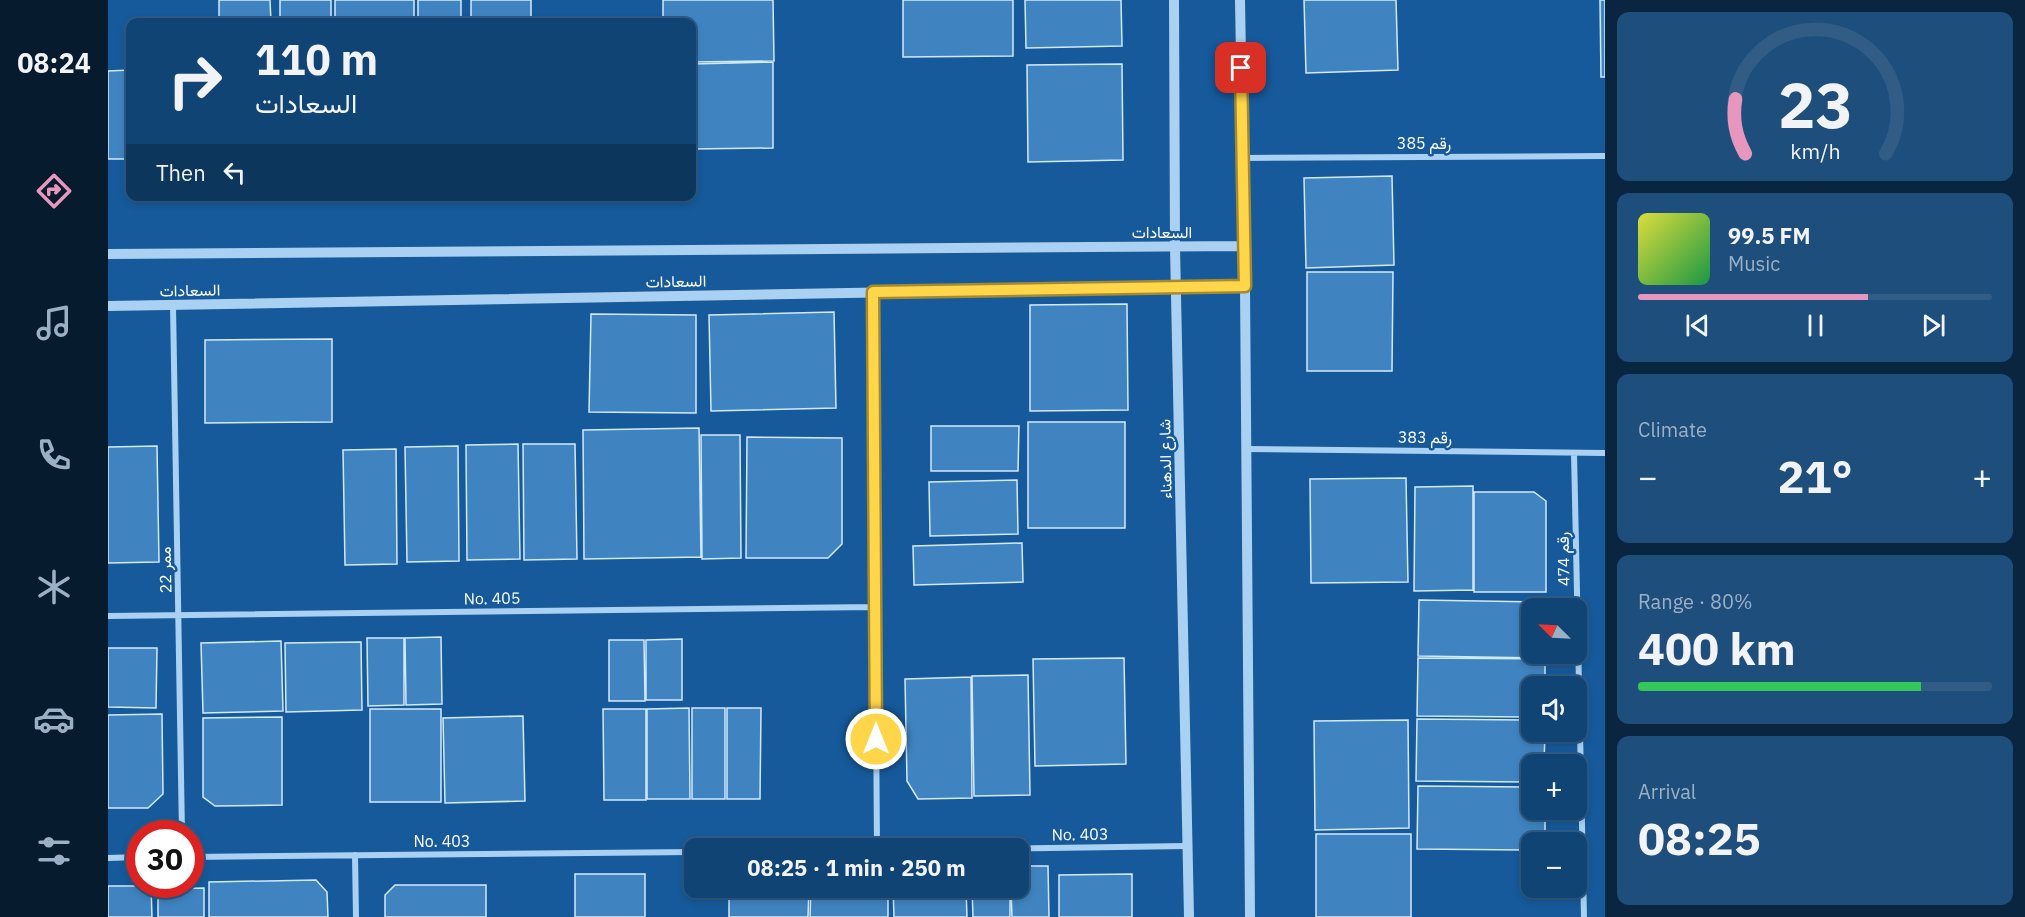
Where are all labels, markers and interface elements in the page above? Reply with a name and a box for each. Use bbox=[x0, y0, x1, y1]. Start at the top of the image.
text: 110 m bbox=[255, 32, 378, 87]
icon: right bbox=[156, 42, 234, 120]
pin bbox=[1215, 42, 1266, 93]
text: 08:24 bbox=[17, 45, 91, 80]
icon: arrive bbox=[1224, 51, 1257, 84]
text: 23 bbox=[1778, 64, 1852, 145]
text: السعادات bbox=[255, 85, 357, 120]
street label: رقم 385 bbox=[1397, 133, 1451, 154]
text: km/h bbox=[1790, 137, 1840, 165]
icon: left bbox=[218, 156, 251, 189]
text: Then bbox=[156, 158, 206, 187]
icon: directions bbox=[33, 170, 75, 212]
text: 99.5 FM bbox=[1728, 221, 1811, 250]
street label: السعادات bbox=[1132, 222, 1192, 242]
text: Music bbox=[1728, 250, 1780, 277]
street label: السعادات bbox=[646, 270, 706, 292]
street label: السعادات bbox=[160, 279, 220, 301]
icon: music bbox=[33, 302, 75, 344]
icon: previous bbox=[1681, 309, 1714, 342]
icon: pause bbox=[1799, 309, 1832, 342]
icon: next bbox=[1917, 309, 1950, 342]
text: Climate bbox=[1638, 416, 1707, 443]
street label: شارع الدهناء bbox=[1154, 419, 1178, 499]
street label: رقم 383 bbox=[1398, 427, 1452, 448]
icon: phone bbox=[33, 434, 75, 476]
text: 21° bbox=[1777, 447, 1853, 505]
text: − bbox=[1638, 455, 1658, 498]
text: + bbox=[1972, 455, 1992, 498]
street label: رقم 474 bbox=[1553, 532, 1574, 586]
street label: ممر 22 bbox=[155, 546, 176, 594]
icon: climate bbox=[33, 566, 75, 608]
street label: No. 405 bbox=[463, 588, 521, 608]
text: Range · 80% bbox=[1638, 588, 1753, 615]
north arrow bbox=[1521, 598, 1587, 664]
map controls bbox=[1521, 598, 1587, 898]
text: 400 km bbox=[1638, 619, 1796, 677]
button: sound bbox=[1521, 676, 1587, 742]
icon: car bbox=[33, 698, 75, 740]
position arrow bbox=[844, 707, 908, 771]
button: + bbox=[1521, 754, 1587, 820]
text: Arrival bbox=[1638, 778, 1696, 805]
text: 08:25 bbox=[1638, 809, 1761, 867]
speed limit sign: 30 bbox=[126, 820, 204, 898]
street label: No. 403 bbox=[1051, 824, 1109, 844]
icon: filters bbox=[33, 830, 75, 872]
street label: No. 403 bbox=[414, 831, 470, 851]
button: − bbox=[1521, 832, 1587, 898]
text: 08:25 · 1 min · 250 m bbox=[747, 853, 966, 882]

